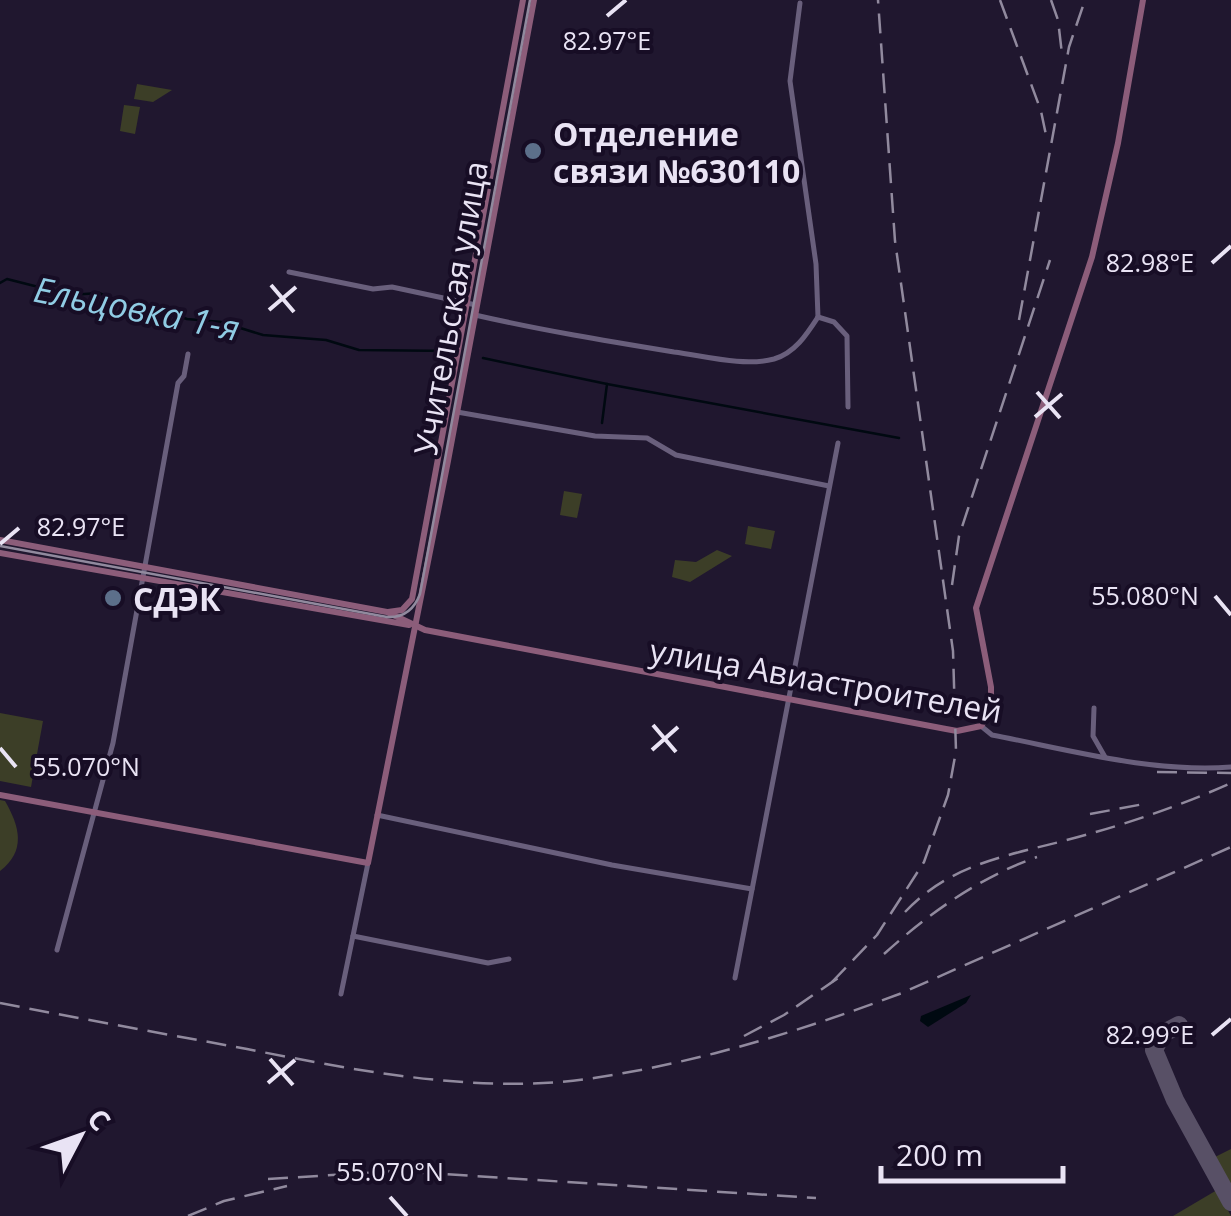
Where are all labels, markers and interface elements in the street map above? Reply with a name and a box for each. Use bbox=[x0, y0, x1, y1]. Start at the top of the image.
text: 82.97°E bbox=[563, 23, 651, 57]
place label: Отделение связи №630110 bbox=[553, 112, 800, 192]
marker: Отделение связи №630110 bbox=[522, 140, 544, 162]
street label: Учительская улица bbox=[403, 158, 497, 458]
text: 82.98°E bbox=[1106, 245, 1194, 279]
water label: Ельцовка 1-я bbox=[30, 265, 244, 351]
text: 82.97°E bbox=[37, 509, 125, 543]
place label: СДЭК bbox=[133, 577, 221, 620]
text: 55.080°N bbox=[1091, 578, 1199, 612]
marker: СДЭК bbox=[102, 587, 124, 609]
street label: улица Авиастроителей bbox=[647, 628, 1005, 732]
text: 55.070°N bbox=[32, 749, 140, 783]
text: 82.99°E bbox=[1106, 1017, 1194, 1051]
north arrow bbox=[30, 1086, 130, 1186]
text: С bbox=[79, 1100, 120, 1138]
scale bar bbox=[881, 1121, 1064, 1183]
text: 200 m bbox=[896, 1134, 983, 1175]
text: 55.070°N bbox=[336, 1154, 444, 1188]

